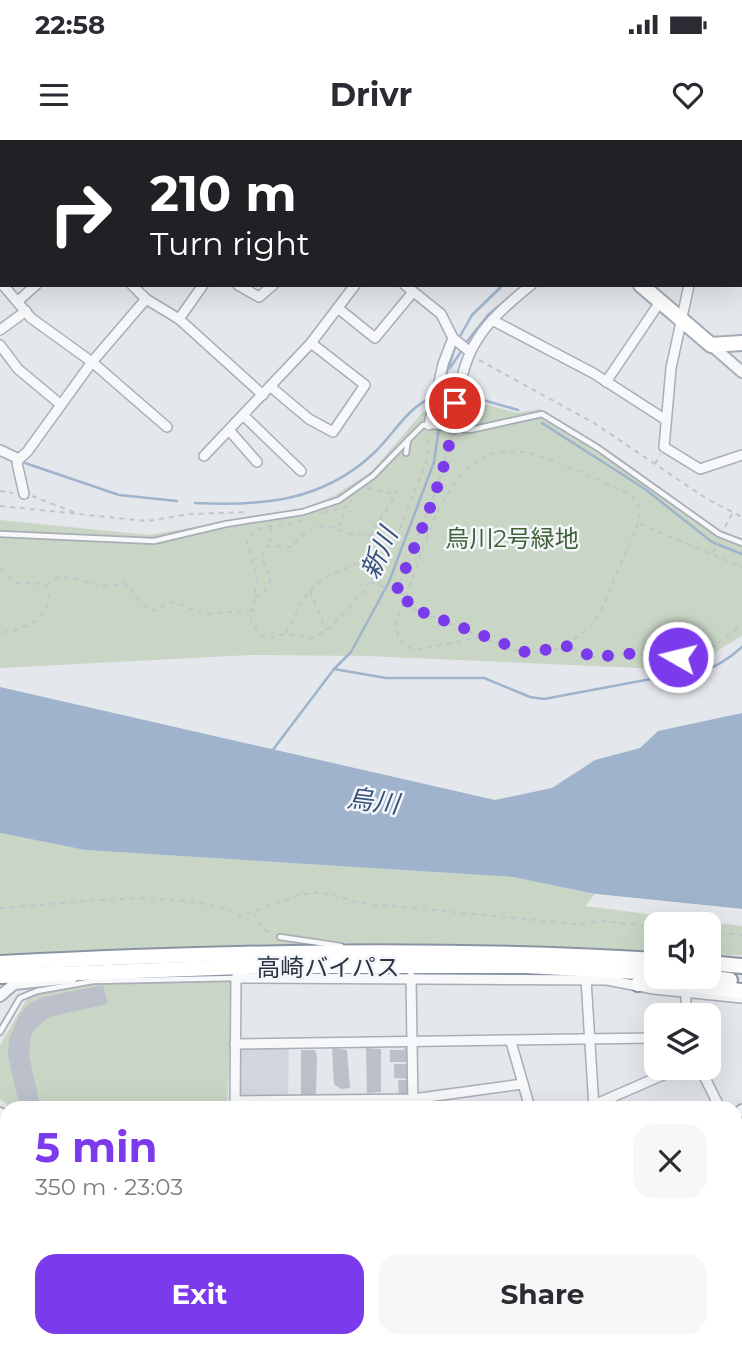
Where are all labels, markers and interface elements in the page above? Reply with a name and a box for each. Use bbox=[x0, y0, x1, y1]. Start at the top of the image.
text: 22:58 bbox=[35, 9, 105, 41]
text: Drivr bbox=[330, 75, 412, 114]
icon: menu bbox=[35, 76, 73, 114]
icon: heart bbox=[669, 76, 707, 114]
text: 210 m bbox=[150, 164, 297, 223]
icon: right bbox=[35, 168, 126, 259]
text: Turn right bbox=[150, 224, 310, 263]
pin bbox=[425, 373, 485, 433]
icon: arrive bbox=[436, 384, 474, 422]
water label: 新川 bbox=[354, 520, 405, 583]
park label: 烏川2号緑地 bbox=[445, 524, 579, 553]
position arrow bbox=[641, 620, 715, 694]
water label: 烏川 bbox=[345, 782, 404, 820]
map controls bbox=[644, 912, 721, 1080]
button: sound bbox=[644, 912, 721, 989]
street label: 高崎バイパス bbox=[256, 953, 400, 982]
button: layers bbox=[644, 1003, 721, 1080]
text: 5 min bbox=[35, 1121, 158, 1173]
button: close bbox=[633, 1124, 707, 1198]
text: 350 m · 23:03 bbox=[35, 1173, 183, 1201]
button: Exit bbox=[35, 1254, 364, 1334]
button: Share bbox=[378, 1254, 707, 1334]

